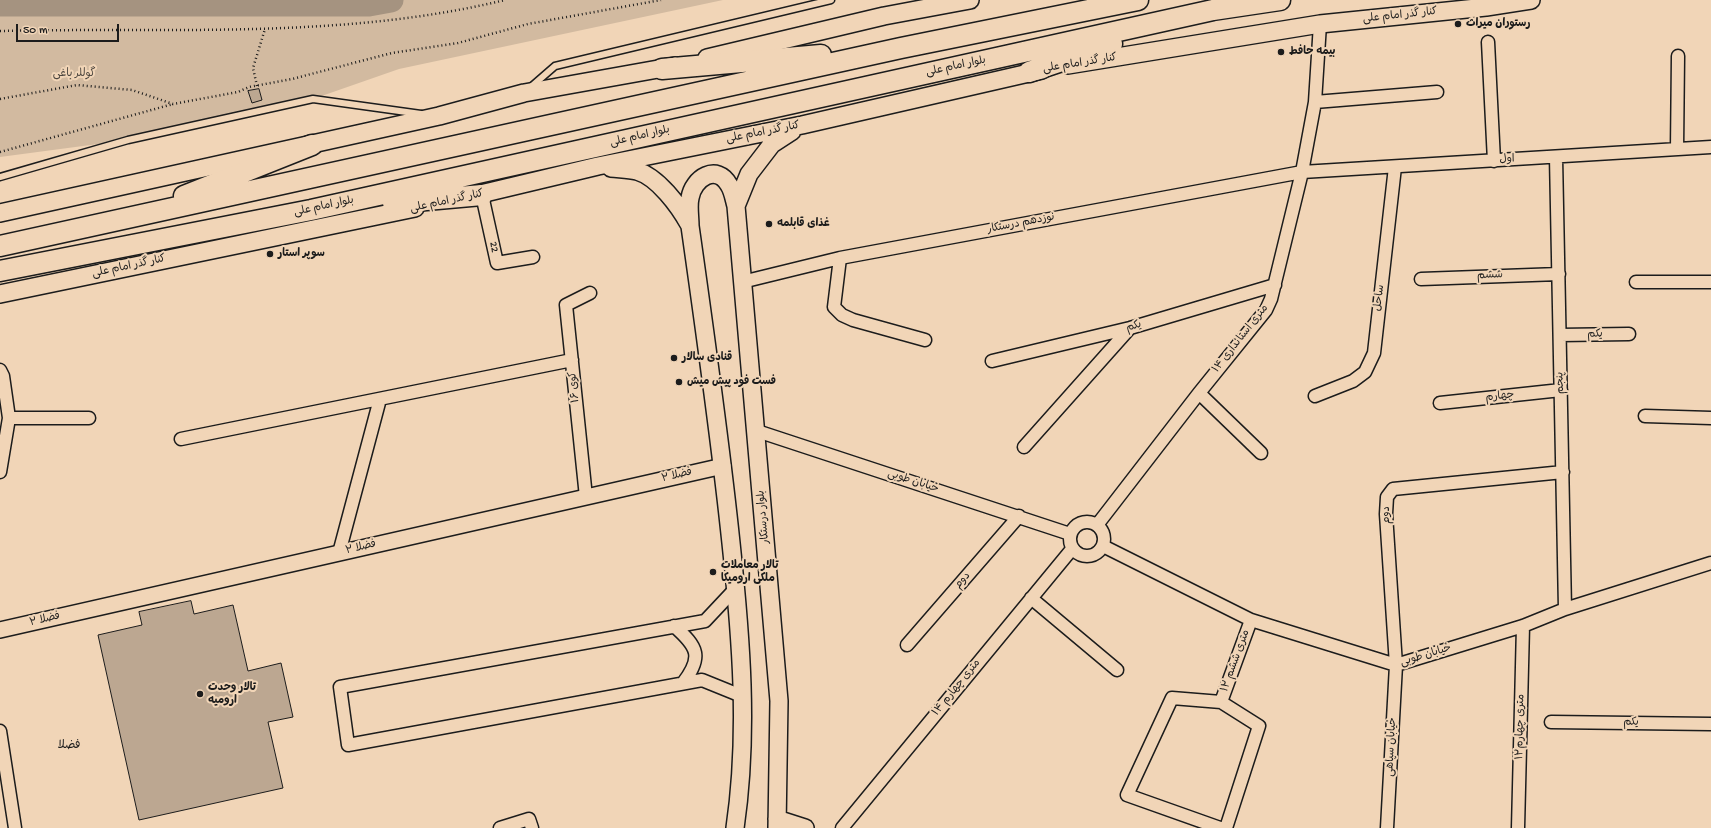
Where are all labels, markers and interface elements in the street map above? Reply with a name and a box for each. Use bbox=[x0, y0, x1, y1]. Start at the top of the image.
street label: کنار گذر امام علی bbox=[1362, 6, 1438, 26]
scale bar bbox=[18, 16, 121, 42]
place label: رستوران میراث bbox=[1466, 17, 1530, 31]
marker: رستوران میراث bbox=[1453, 19, 1463, 29]
text: 50 m bbox=[23, 24, 48, 38]
place label: بیمه حافط bbox=[1289, 45, 1336, 59]
marker: بیمه حافط bbox=[1276, 47, 1286, 57]
street label: کنار گذر امام علی bbox=[1042, 52, 1118, 76]
street label: بلوار امام علی bbox=[925, 54, 987, 80]
park label: گوللر باغی bbox=[53, 67, 95, 81]
street label: کنار گذر امام علی bbox=[725, 119, 801, 147]
street label: بلوار امام علی bbox=[609, 124, 671, 150]
street label: اول bbox=[1499, 153, 1515, 167]
street label: کنار گذر امام علی bbox=[409, 188, 485, 216]
street label: بلوار امام علی bbox=[293, 194, 355, 220]
street label: نوزدهم درستکار bbox=[986, 211, 1056, 237]
place label: غذای قابلمه bbox=[777, 217, 830, 231]
marker: غذای قابلمه bbox=[764, 219, 774, 229]
street label: 22 bbox=[485, 240, 501, 254]
place label: سوپر استار bbox=[278, 247, 325, 261]
marker: سوپر استار bbox=[265, 249, 275, 259]
street label: کنار گذر امام علی bbox=[91, 253, 167, 281]
street label: ششم bbox=[1477, 269, 1503, 283]
street label: ساحل bbox=[1372, 284, 1388, 312]
street label: ۱۴ متری استانداری bbox=[1210, 302, 1272, 376]
street label: یکم bbox=[1125, 319, 1143, 335]
street label: یکم bbox=[1587, 328, 1603, 342]
place label: قنادی سالار bbox=[682, 351, 732, 365]
marker: قنادی سالار bbox=[669, 353, 679, 363]
street label: کوی ۱۶ bbox=[567, 371, 583, 403]
street label: پنجم bbox=[1554, 372, 1568, 394]
place label: فست فود پیش میش bbox=[687, 375, 776, 389]
marker: فست فود پیش میش bbox=[674, 377, 684, 387]
street label: چهارم bbox=[1485, 389, 1515, 405]
street label: فضلا ۲ bbox=[660, 466, 694, 486]
street label: خیابان طوبی bbox=[886, 468, 940, 496]
street label: بلوار درستکار bbox=[755, 490, 773, 544]
street label: دوم bbox=[1380, 506, 1394, 524]
street label: فضلا ۲ bbox=[344, 538, 378, 558]
place label: تالار معاملات ملکی ارومیکا bbox=[721, 559, 778, 585]
marker: تالار معاملات ملکی ارومیکا bbox=[708, 567, 718, 577]
street label: دوم bbox=[952, 570, 974, 592]
street label: فضلا ۲ bbox=[28, 610, 62, 630]
street label: ۱۲ متری ششم bbox=[1219, 628, 1253, 694]
street label: خیابان طوبی bbox=[1399, 642, 1453, 670]
street label: ۱۴ متری چهارم bbox=[930, 657, 984, 719]
place label: تالار وحدت ارومیه bbox=[208, 681, 256, 707]
marker: تالار وحدت ارومیه bbox=[195, 689, 205, 699]
street label: ۱۲متری چهارم bbox=[1514, 694, 1528, 760]
street label: یکم bbox=[1623, 716, 1639, 730]
street label: خیابان سپاهی bbox=[1384, 717, 1400, 777]
district label: فضلا bbox=[57, 739, 81, 753]

